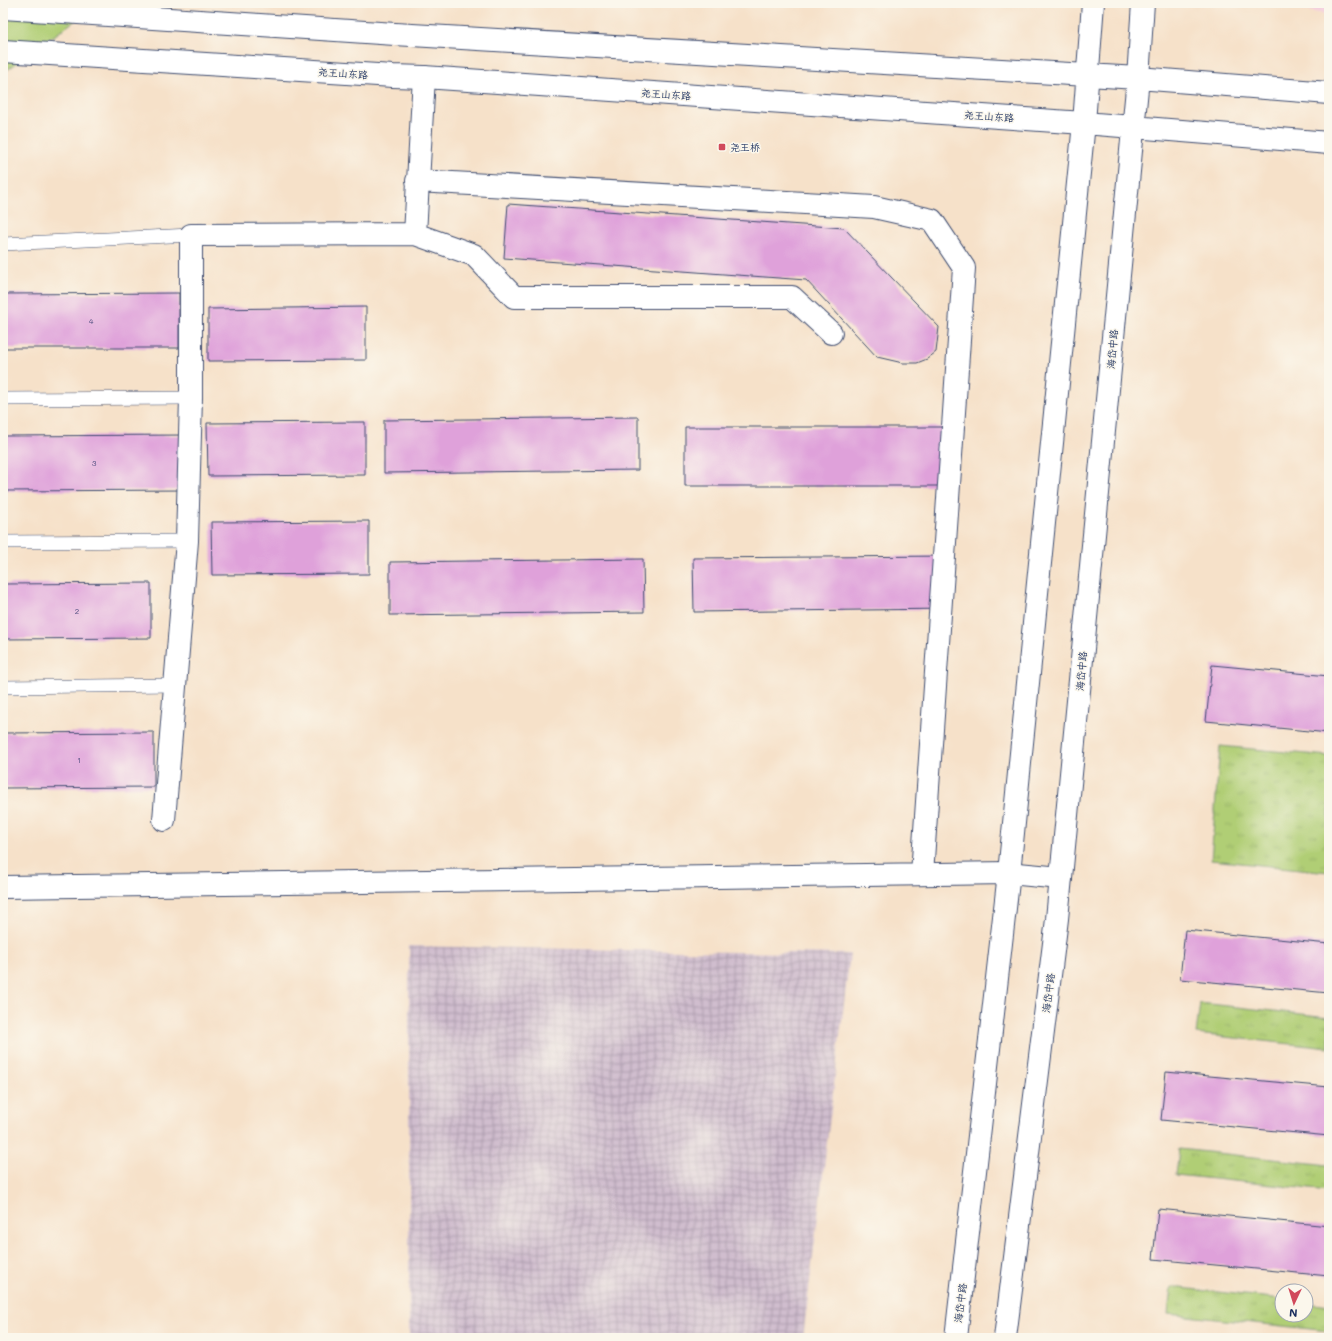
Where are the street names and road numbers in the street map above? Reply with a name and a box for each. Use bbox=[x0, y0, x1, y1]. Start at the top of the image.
street label: 尧王山东路 bbox=[318, 64, 368, 82]
street label: 尧王山东路 bbox=[641, 85, 691, 103]
street label: 尧王山东路 bbox=[964, 107, 1014, 125]
street label: 海岱中路 bbox=[1103, 328, 1121, 370]
street label: 海岱中路 bbox=[1072, 650, 1090, 692]
street label: 海岱中路 bbox=[1039, 972, 1057, 1014]
street label: 海岱中路 bbox=[951, 1282, 969, 1324]

